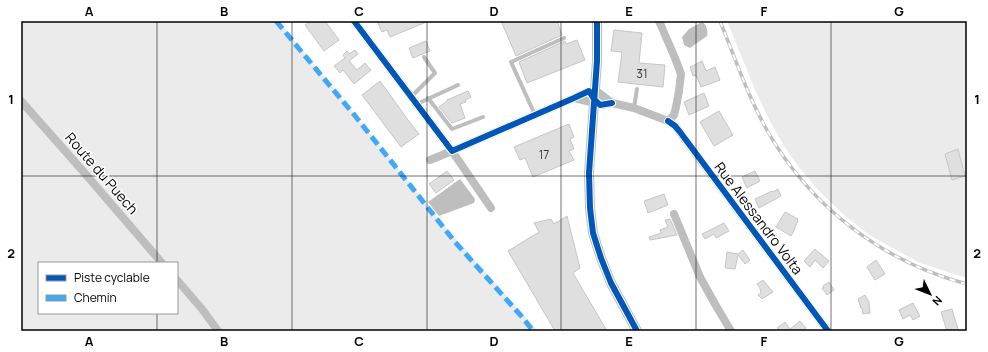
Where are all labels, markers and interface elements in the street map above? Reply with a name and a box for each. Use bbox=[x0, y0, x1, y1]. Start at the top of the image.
text: A bbox=[85, 2, 94, 20]
text: B bbox=[220, 2, 228, 20]
text: C bbox=[354, 2, 364, 20]
text: D bbox=[489, 2, 499, 20]
text: E bbox=[625, 2, 633, 20]
text: F bbox=[761, 2, 768, 20]
text: G bbox=[894, 2, 904, 20]
house number: 31 bbox=[636, 65, 648, 82]
text: 1 bbox=[8, 90, 14, 108]
text: 1 bbox=[974, 90, 980, 108]
street label: Route du Puech bbox=[61, 128, 143, 218]
house number: 17 bbox=[539, 146, 549, 163]
street label: Rue Alessandro Volta bbox=[710, 158, 808, 278]
text: 2 bbox=[7, 244, 15, 262]
text: 2 bbox=[973, 244, 981, 262]
legend bbox=[38, 262, 178, 314]
text: Piste cyclable bbox=[74, 269, 150, 286]
north arrow bbox=[910, 274, 950, 314]
text: Chemin bbox=[74, 289, 117, 306]
text: N bbox=[929, 293, 946, 309]
text: A bbox=[85, 332, 94, 350]
text: B bbox=[220, 332, 228, 350]
text: C bbox=[354, 332, 364, 350]
text: D bbox=[489, 332, 499, 350]
text: E bbox=[625, 332, 633, 350]
text: F bbox=[761, 332, 768, 350]
text: G bbox=[894, 332, 904, 350]

